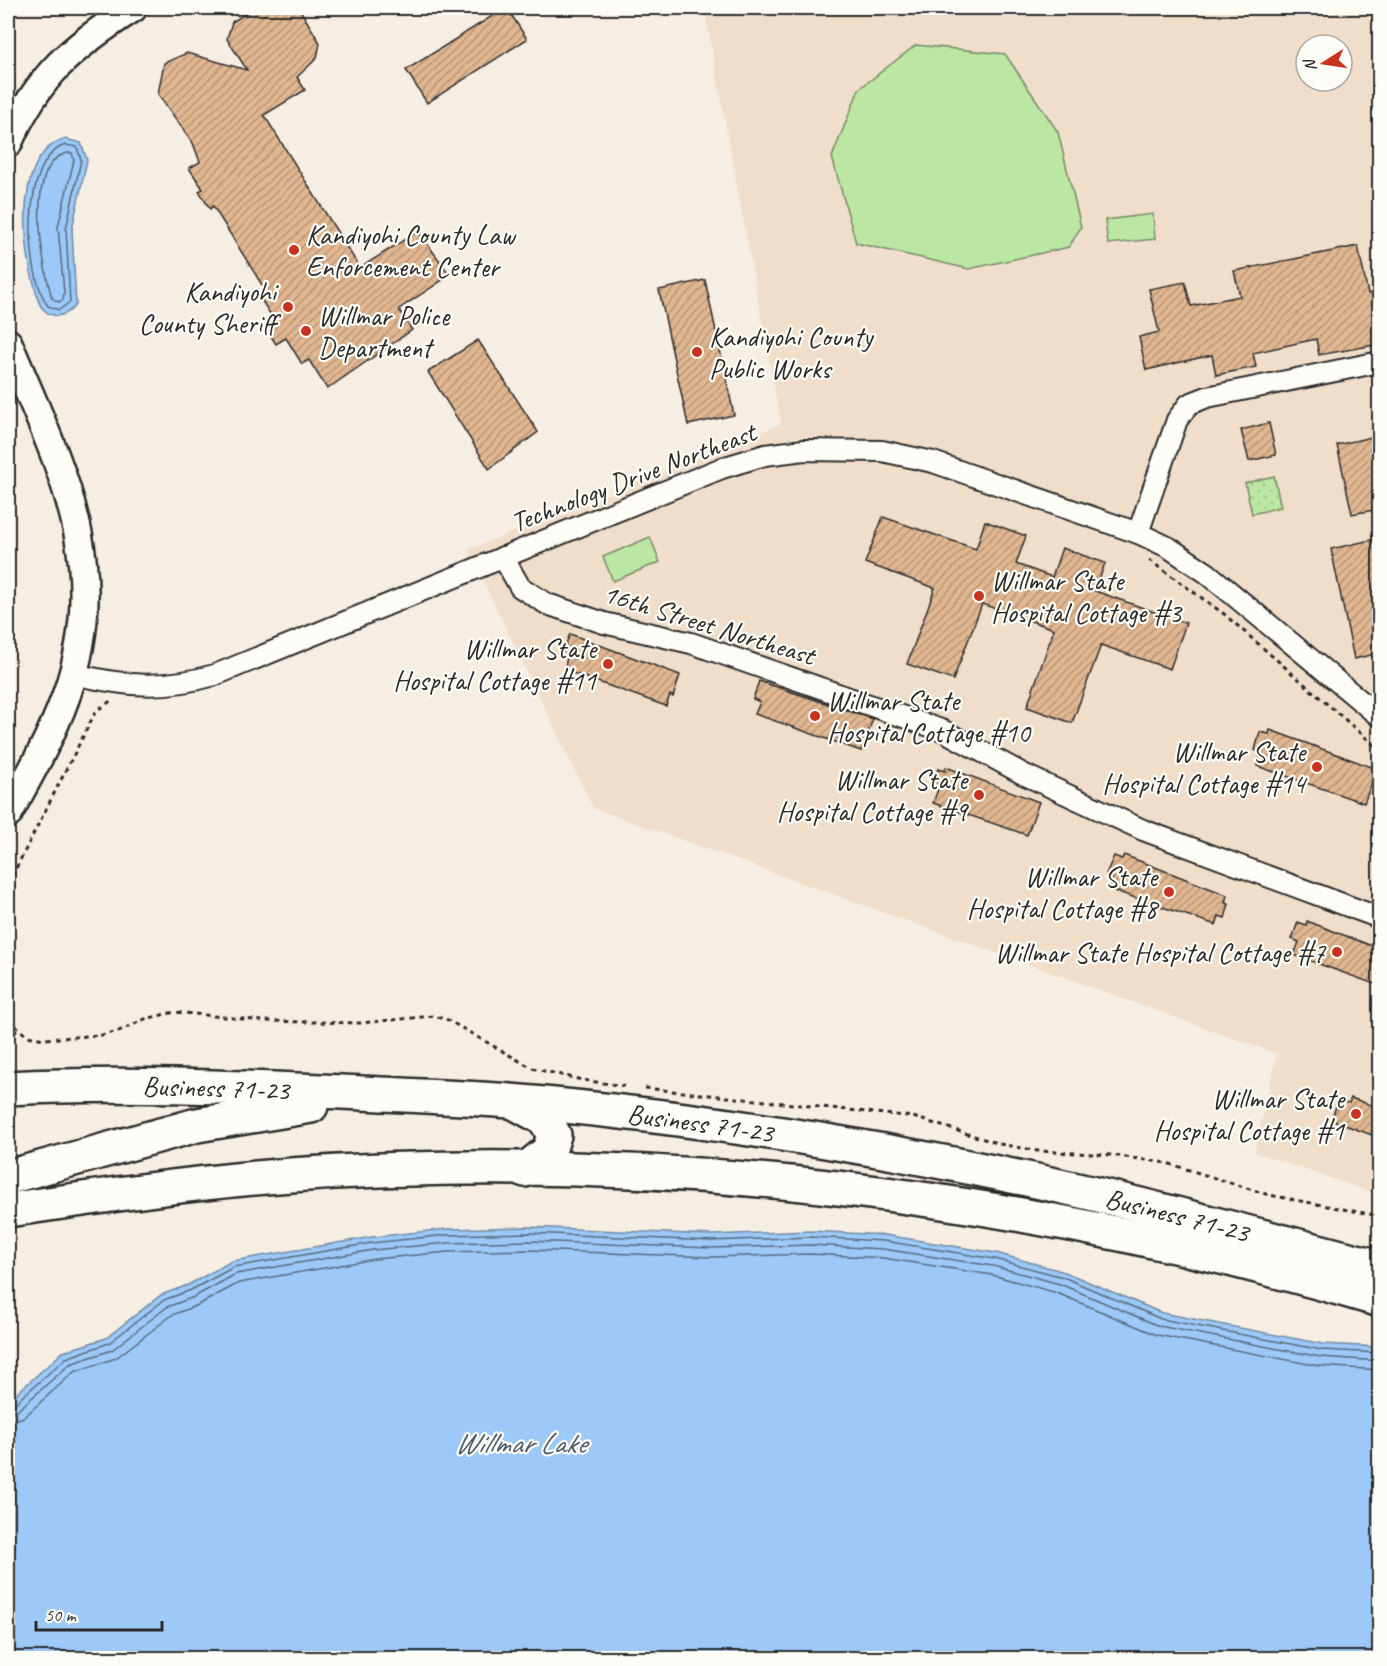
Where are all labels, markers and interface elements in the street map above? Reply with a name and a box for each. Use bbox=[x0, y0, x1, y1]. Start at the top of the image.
north arrow bbox=[1294, 33, 1354, 93]
text: N bbox=[1299, 56, 1321, 73]
place label: Kandiyohi County Law Enforcement Center bbox=[306, 217, 517, 284]
marker: Kandiyohi County Law Enforcement Center bbox=[287, 243, 301, 257]
place label: Kandiyohi County Sheriff bbox=[139, 274, 282, 341]
place label: Willmar Police Department bbox=[318, 298, 451, 365]
marker: Kandiyohi County Sheriff bbox=[281, 300, 295, 314]
place label: Kandiyohi County Public Works bbox=[709, 319, 875, 386]
marker: Willmar Police Department bbox=[299, 324, 313, 338]
marker: Kandiyohi County Public Works bbox=[690, 345, 704, 359]
street label: Technology Drive Northeast bbox=[506, 413, 763, 540]
place label: Willmar State Hospital Cottage #3 bbox=[991, 563, 1184, 630]
street label: 16th Street Northeast bbox=[599, 575, 821, 674]
marker: Willmar State Hospital Cottage #3 bbox=[972, 589, 986, 603]
place label: Willmar State Hospital Cottage #11 bbox=[393, 631, 598, 698]
marker: Willmar State Hospital Cottage #11 bbox=[601, 657, 615, 671]
place label: Willmar State Hospital Cottage #10 bbox=[827, 683, 1032, 750]
marker: Willmar State Hospital Cottage #10 bbox=[808, 709, 822, 723]
place label: Willmar State Hospital Cottage #14 bbox=[1102, 734, 1307, 801]
marker: Willmar State Hospital Cottage #14 bbox=[1310, 760, 1324, 774]
place label: Willmar State Hospital Cottage #9 bbox=[777, 762, 969, 829]
marker: Willmar State Hospital Cottage #9 bbox=[972, 788, 986, 802]
place label: Willmar State Hospital Cottage #8 bbox=[967, 859, 1159, 926]
marker: Willmar State Hospital Cottage #8 bbox=[1162, 885, 1176, 899]
place label: Willmar State Hospital Cottage #7 bbox=[995, 935, 1326, 970]
marker: Willmar State Hospital Cottage #7 bbox=[1330, 945, 1344, 959]
street label: Business 71-23 bbox=[142, 1068, 293, 1107]
place label: Willmar State Hospital Cottage #1 bbox=[1154, 1081, 1346, 1148]
street label: Business 71-23 bbox=[625, 1095, 778, 1150]
marker: Willmar State Hospital Cottage #1 bbox=[1349, 1107, 1363, 1121]
street label: Business 71-23 bbox=[1102, 1180, 1255, 1250]
water label: Willmar Lake bbox=[455, 1424, 590, 1462]
scale bar bbox=[36, 1594, 162, 1632]
text: 50 m bbox=[45, 1604, 78, 1626]

